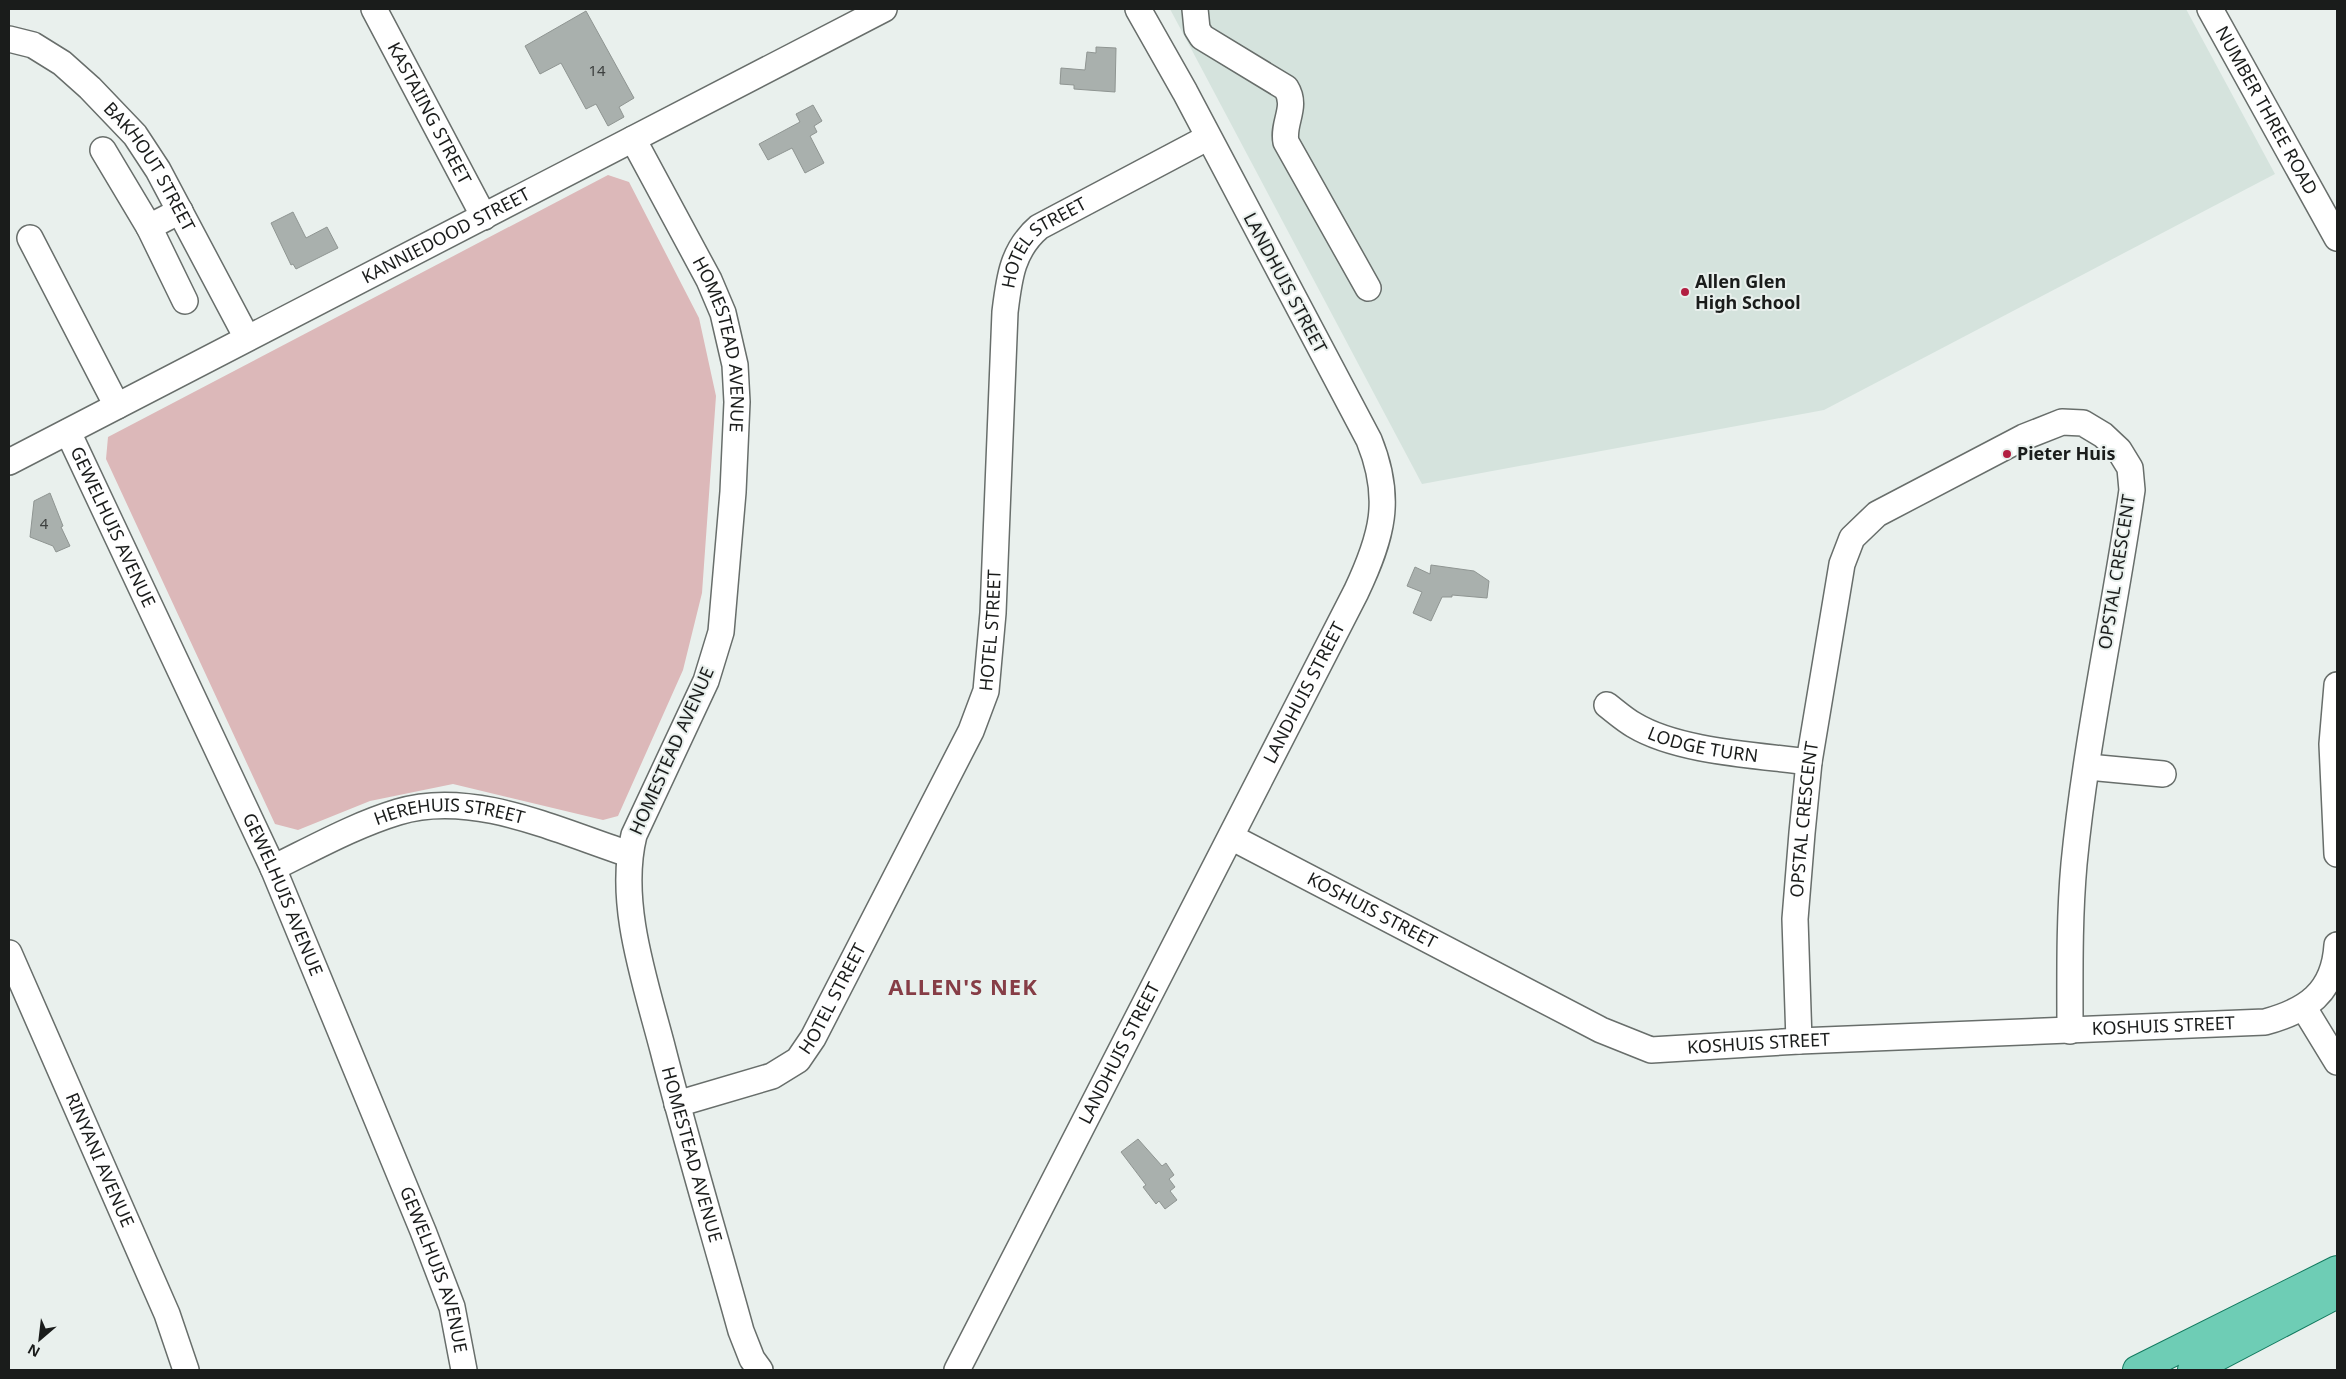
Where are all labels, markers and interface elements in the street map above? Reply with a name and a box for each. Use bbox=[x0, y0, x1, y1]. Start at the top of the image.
street label: NUMBER THREE ROAD bbox=[2211, 21, 2324, 199]
street label: KASTAIING STREET bbox=[383, 38, 478, 188]
house number: 14 bbox=[588, 60, 606, 80]
street label: BAKHOUT STREET bbox=[99, 96, 201, 235]
street label: KANNIEDOOD STREET bbox=[357, 181, 534, 288]
street label: HOTEL STREET bbox=[995, 191, 1090, 290]
street label: LANDHUIS STREET bbox=[1239, 208, 1333, 357]
street label: HOMESTEAD AVENUE bbox=[687, 252, 750, 433]
place label: Allen Glen High School bbox=[1695, 269, 1801, 314]
marker: Allen Glen High School bbox=[1679, 286, 1691, 298]
place label: Pieter Huis bbox=[2017, 441, 2115, 465]
street label: GEWELHUIS AVENUE bbox=[65, 442, 162, 611]
marker: Pieter Huis bbox=[2001, 448, 2013, 460]
street label: OPSTAL CRESCENT bbox=[2092, 493, 2140, 651]
house number: 4 bbox=[40, 513, 49, 533]
street label: HOTEL STREET bbox=[973, 569, 1006, 692]
street label: LANDHUIS STREET bbox=[1257, 617, 1350, 767]
street label: HOMESTEAD AVENUE bbox=[623, 663, 719, 838]
street label: LODGE TURN bbox=[1644, 720, 1759, 767]
street label: OPSTAL CRESCENT bbox=[1784, 739, 1823, 898]
street label: HEREHUIS STREET bbox=[370, 792, 528, 830]
street label: GEWELHUIS AVENUE bbox=[238, 809, 329, 979]
street label: KOSHUIS STREET bbox=[1303, 866, 1441, 953]
street label: HOTEL STREET bbox=[793, 939, 871, 1058]
district label: ALLEN'S NEK bbox=[888, 971, 1038, 1001]
street label: LANDHUIS STREET bbox=[1072, 978, 1165, 1128]
street label: KOSHUIS STREET bbox=[2091, 1010, 2235, 1040]
street label: KOSHUIS STREET bbox=[1686, 1027, 1831, 1059]
street label: HOMESTEAD AVENUE bbox=[657, 1064, 728, 1245]
street label: RINYANI AVENUE bbox=[61, 1089, 141, 1231]
street label: GEWELHUIS AVENUE bbox=[395, 1183, 473, 1355]
north arrow bbox=[15, 1314, 65, 1364]
text: N bbox=[24, 1340, 43, 1362]

